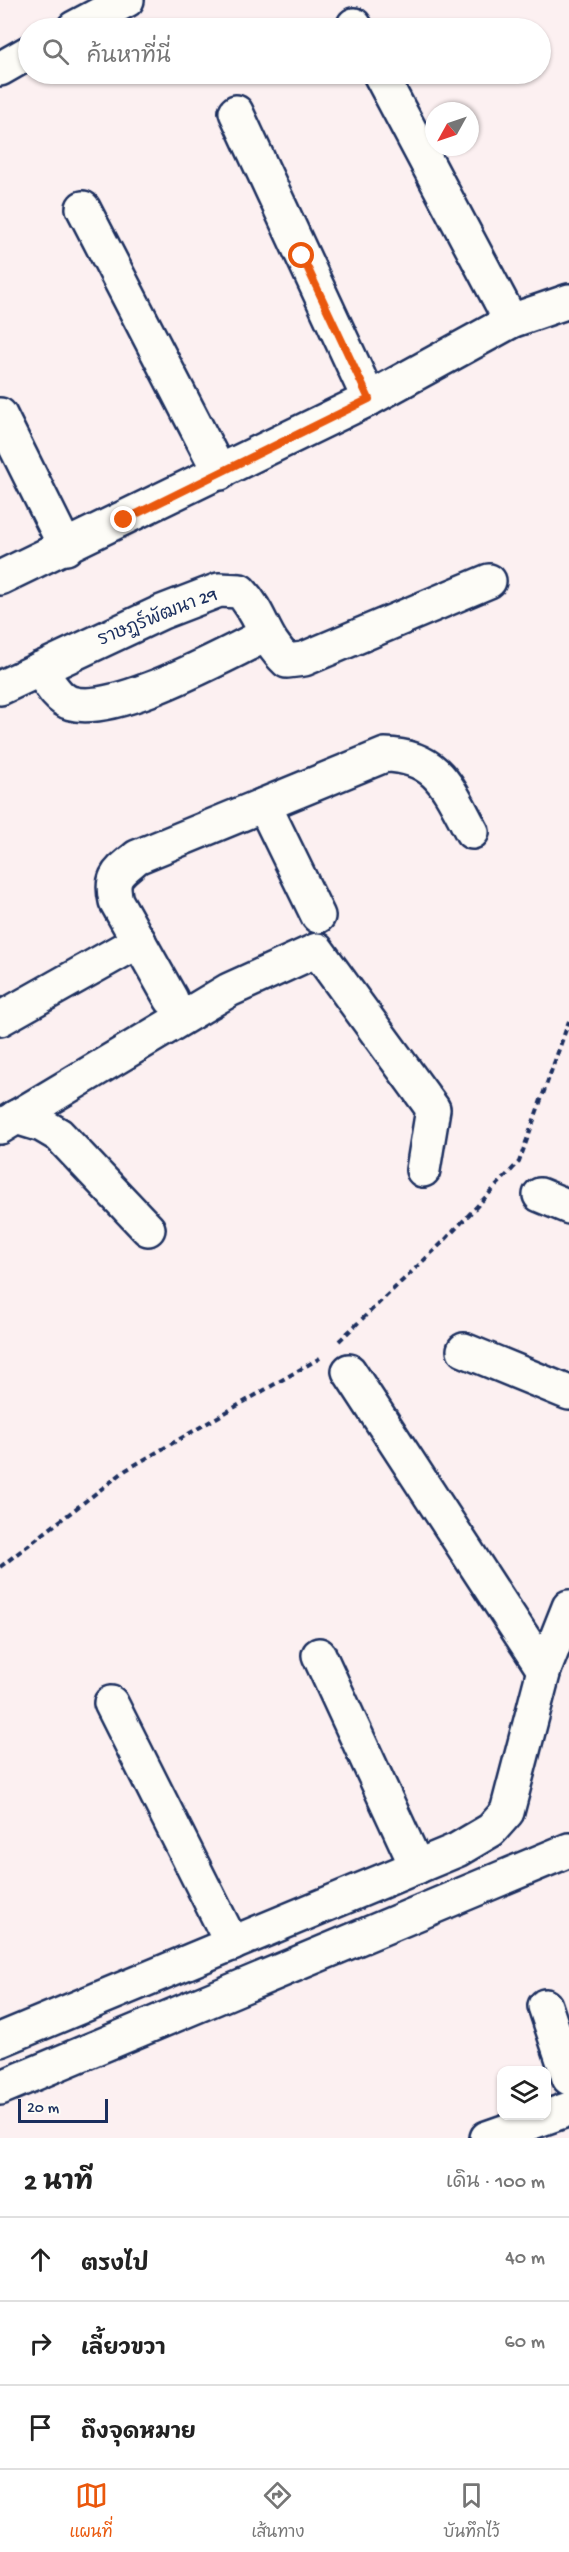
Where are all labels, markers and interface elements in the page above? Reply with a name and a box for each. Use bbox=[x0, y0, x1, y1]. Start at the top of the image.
search box bbox=[18, 18, 551, 84]
icon: search bbox=[39, 35, 72, 68]
text: ค้นหาที่นี่ bbox=[87, 45, 171, 71]
north arrow bbox=[425, 102, 479, 156]
route start bbox=[288, 242, 314, 268]
route end bbox=[110, 506, 136, 532]
street label: ราษฎร์พัฒนา 29 bbox=[94, 580, 220, 651]
map controls bbox=[497, 2066, 551, 2120]
button: layers bbox=[497, 2066, 551, 2120]
scale bar bbox=[18, 2096, 108, 2124]
text: 20 m bbox=[27, 2100, 59, 2119]
text: 2 นาที bbox=[24, 2169, 93, 2200]
text: เดิน · 100 m bbox=[446, 2172, 545, 2195]
icon: ahead bbox=[24, 2243, 57, 2276]
text: 40 m bbox=[505, 2248, 545, 2271]
text: ตรงไป bbox=[81, 2253, 149, 2279]
icon: right bbox=[24, 2327, 57, 2360]
text: 60 m bbox=[505, 2332, 545, 2355]
text: เลี้ยวขวา bbox=[81, 2337, 165, 2363]
icon: arrive bbox=[24, 2411, 57, 2444]
text: ถึงจุดหมาย bbox=[81, 2421, 196, 2447]
tab: แผนที่ bbox=[69, 2479, 113, 2544]
tab: เส้นทาง bbox=[251, 2479, 304, 2544]
tab: บันทึกไว้ bbox=[443, 2479, 500, 2544]

